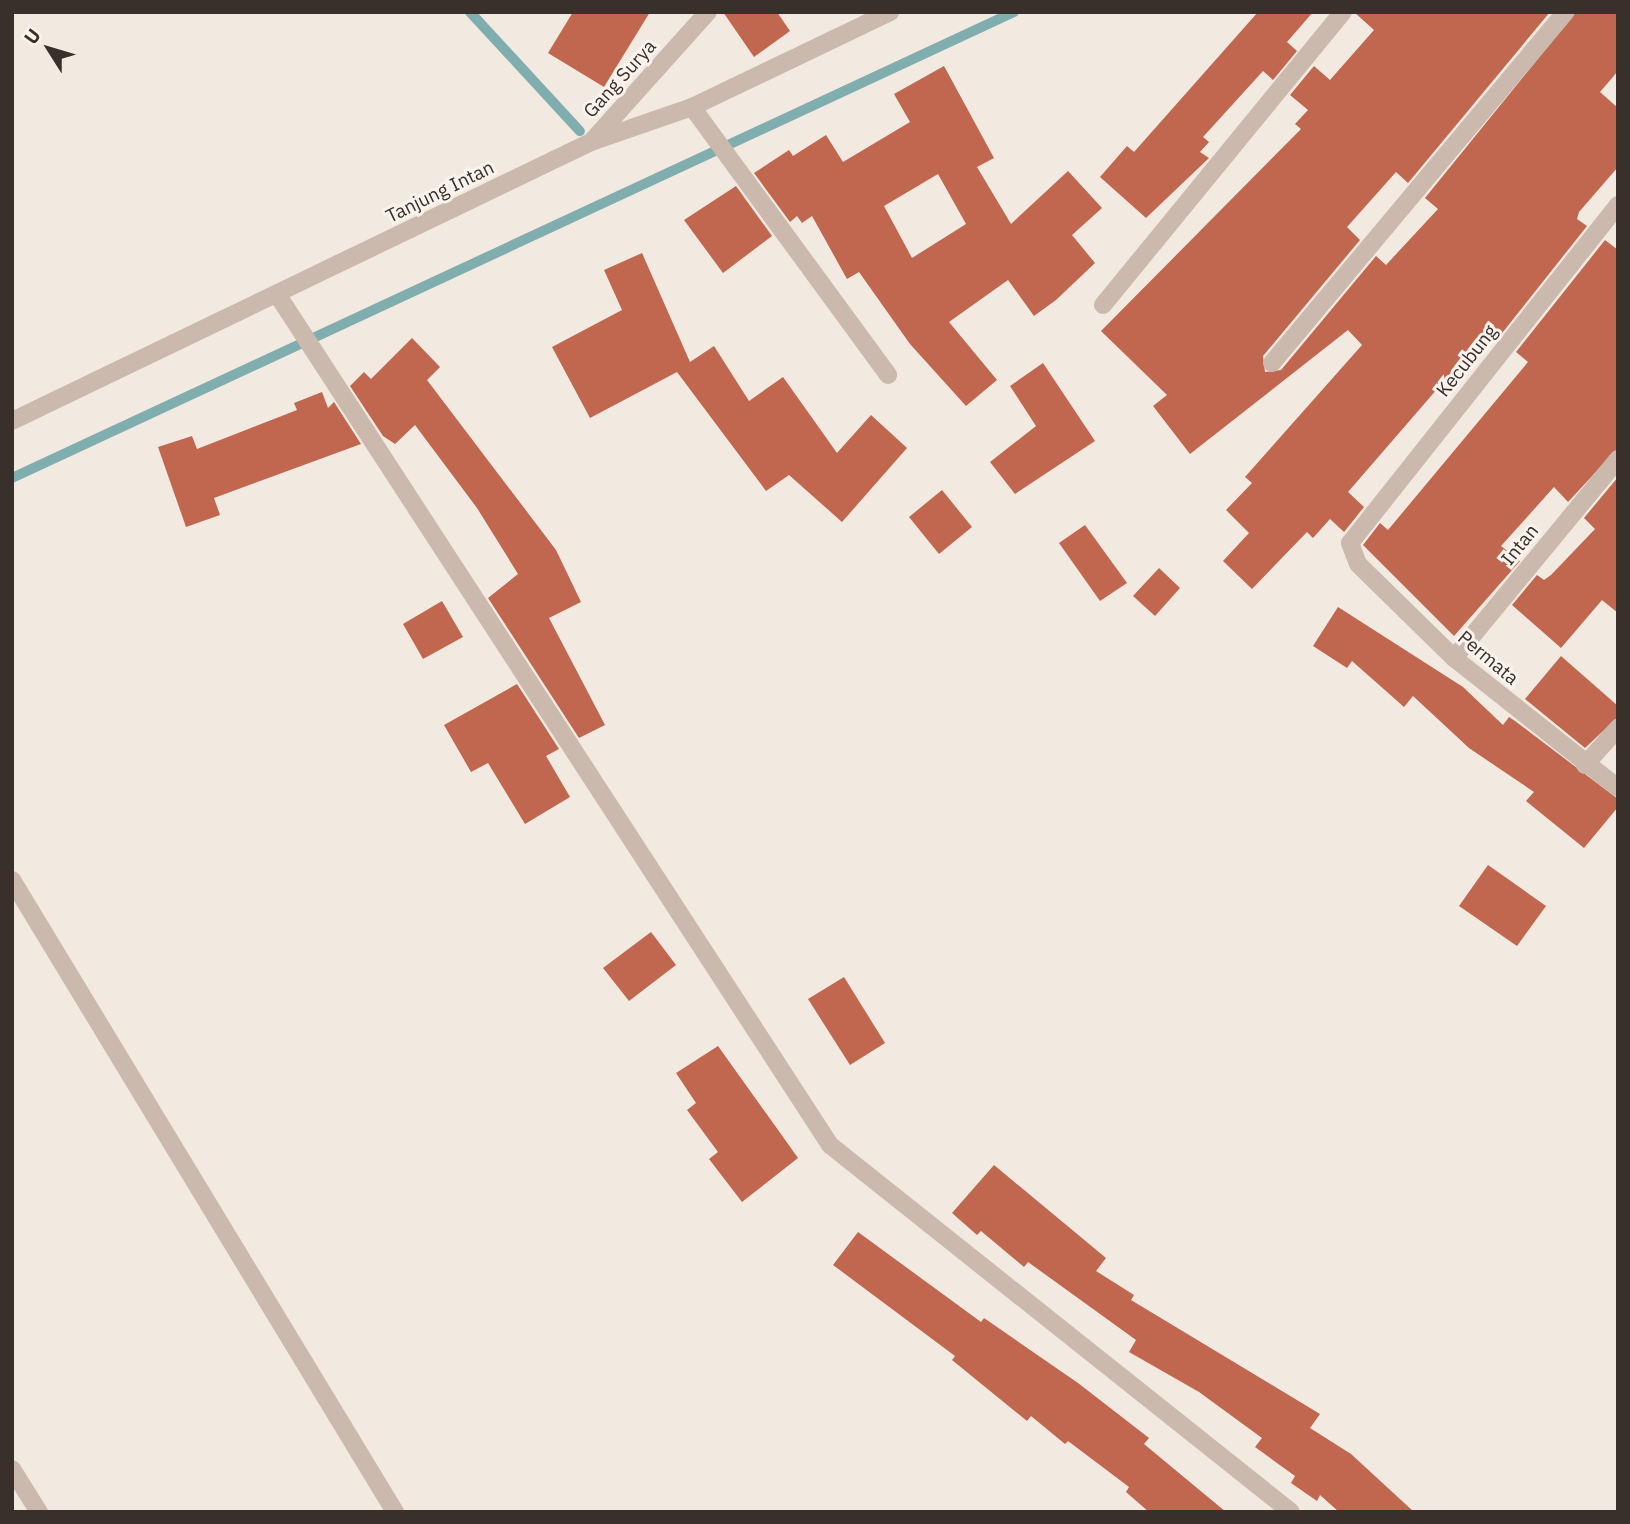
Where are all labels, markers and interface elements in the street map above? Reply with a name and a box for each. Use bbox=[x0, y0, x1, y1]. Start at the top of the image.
north arrow bbox=[14, 14, 84, 84]
text: U bbox=[19, 24, 46, 49]
street label: Gang Surya bbox=[579, 35, 661, 123]
street label: Tanjung Intan bbox=[382, 156, 498, 228]
street label: Kecubung bbox=[1432, 320, 1502, 402]
street label: Intan bbox=[1497, 520, 1543, 570]
street label: Permata bbox=[1453, 626, 1523, 690]

